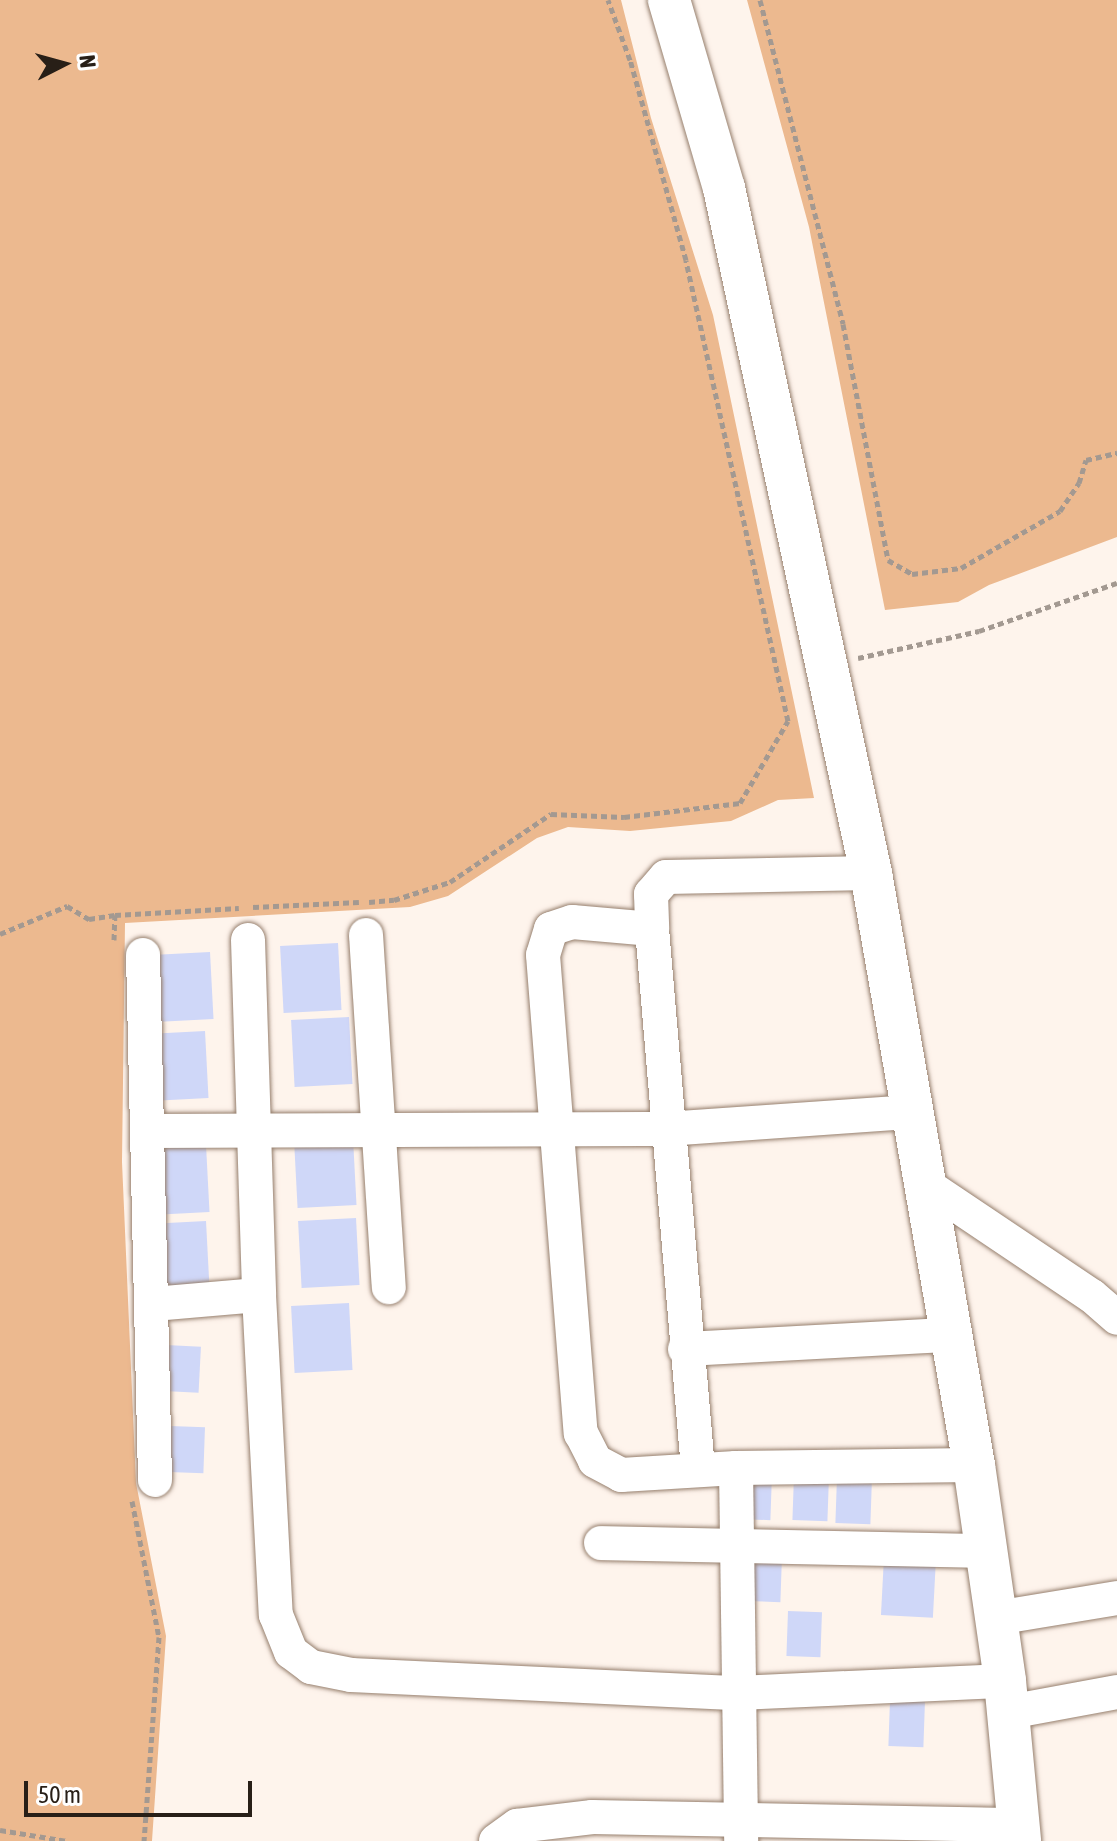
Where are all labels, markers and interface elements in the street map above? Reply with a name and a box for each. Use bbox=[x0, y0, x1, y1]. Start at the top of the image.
north arrow bbox=[24, 24, 104, 104]
text: N bbox=[74, 54, 101, 69]
scale bar bbox=[28, 1765, 256, 1815]
text: 50 m bbox=[38, 1781, 81, 1808]

